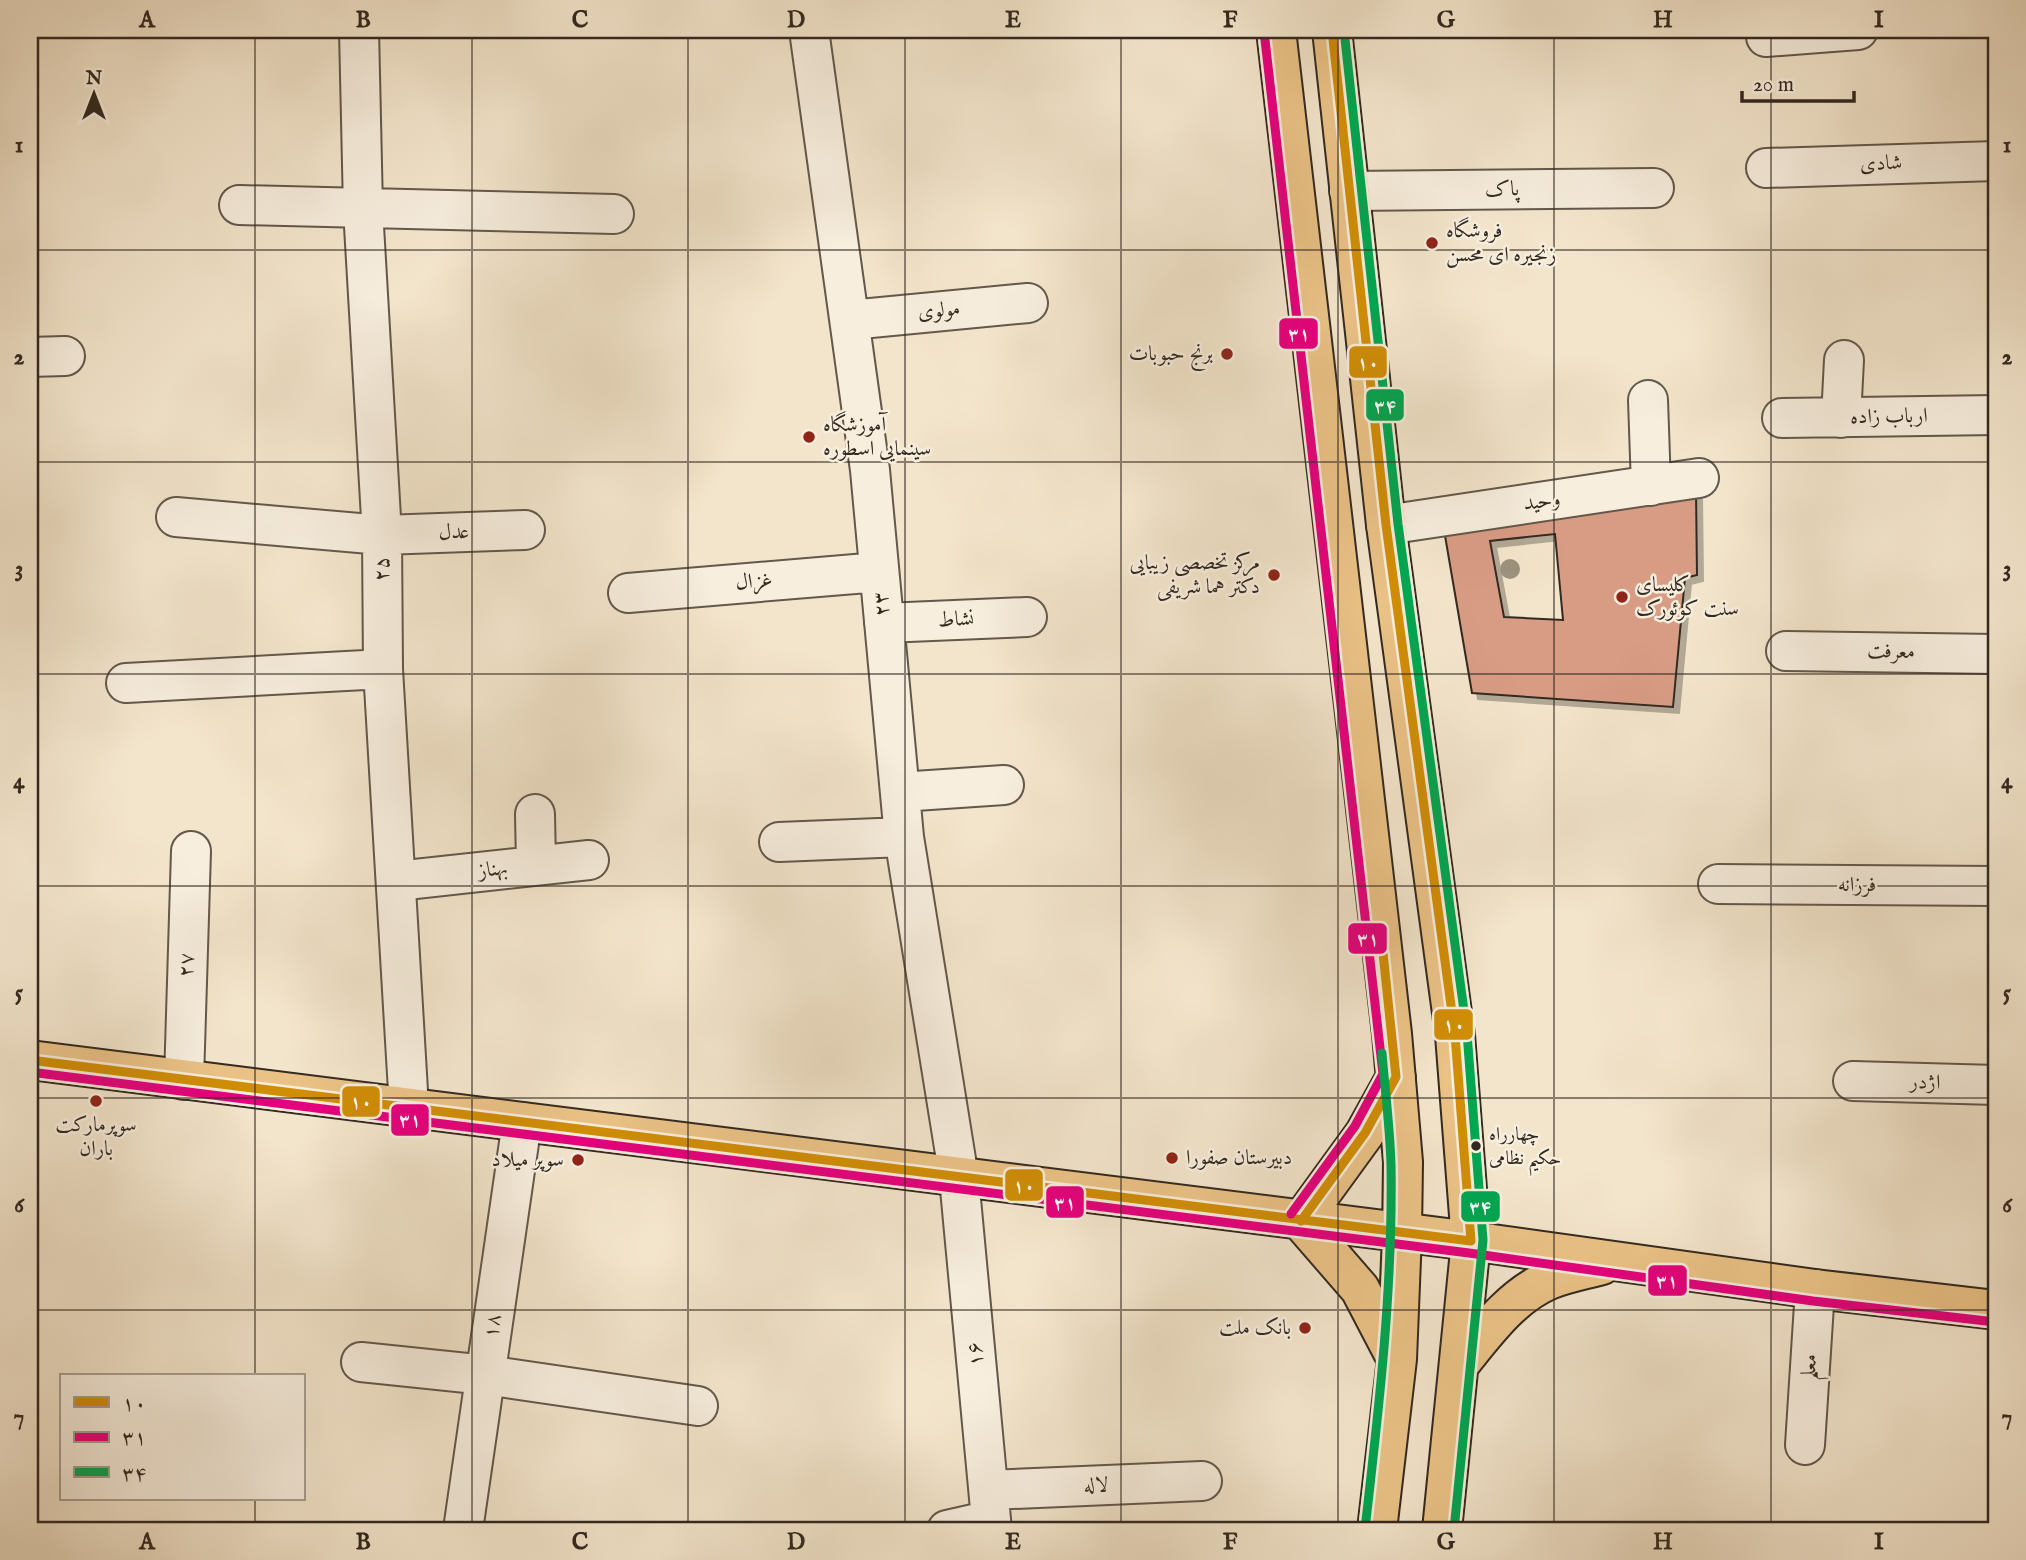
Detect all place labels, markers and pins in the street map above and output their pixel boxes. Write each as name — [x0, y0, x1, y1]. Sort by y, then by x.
place label: فروشگاه زنجیره ای محسن — [1446, 217, 1556, 269]
marker: فروشگاه زنجیره ای محسن — [1424, 235, 1440, 251]
place label: برنج حبوبات — [1129, 341, 1213, 371]
marker: برنج حبوبات — [1219, 346, 1235, 362]
place label: آموزشگاه سینمایی اسطوره — [823, 411, 931, 463]
marker: آموزشگاه سینمایی اسطوره — [801, 429, 817, 445]
place label: مرکز تخصصی زیبایی دکتر هما شریفی — [1129, 550, 1260, 601]
marker: مرکز تخصصی زیبایی دکتر هما شریفی — [1266, 567, 1282, 583]
place label: کلیسای سنت کوئورک — [1636, 572, 1739, 623]
marker: کلیسای سنت کوئورک — [1614, 589, 1630, 605]
marker: سوپرمارکت باران — [88, 1093, 104, 1109]
place label: سوپرمارکت باران — [55, 1112, 137, 1163]
place label: چهارراه حکیم نظامی — [1489, 1123, 1561, 1177]
marker: چهارراه حکیم نظامی — [1469, 1139, 1483, 1153]
place label: دبیرستان صفورا — [1186, 1145, 1292, 1172]
place label: سوپر میلاد — [491, 1147, 564, 1174]
marker: دبیرستان صفورا — [1164, 1150, 1180, 1166]
marker: سوپر میلاد — [570, 1152, 586, 1168]
place label: بانک ملت — [1219, 1315, 1291, 1342]
marker: بانک ملت — [1297, 1320, 1313, 1336]

